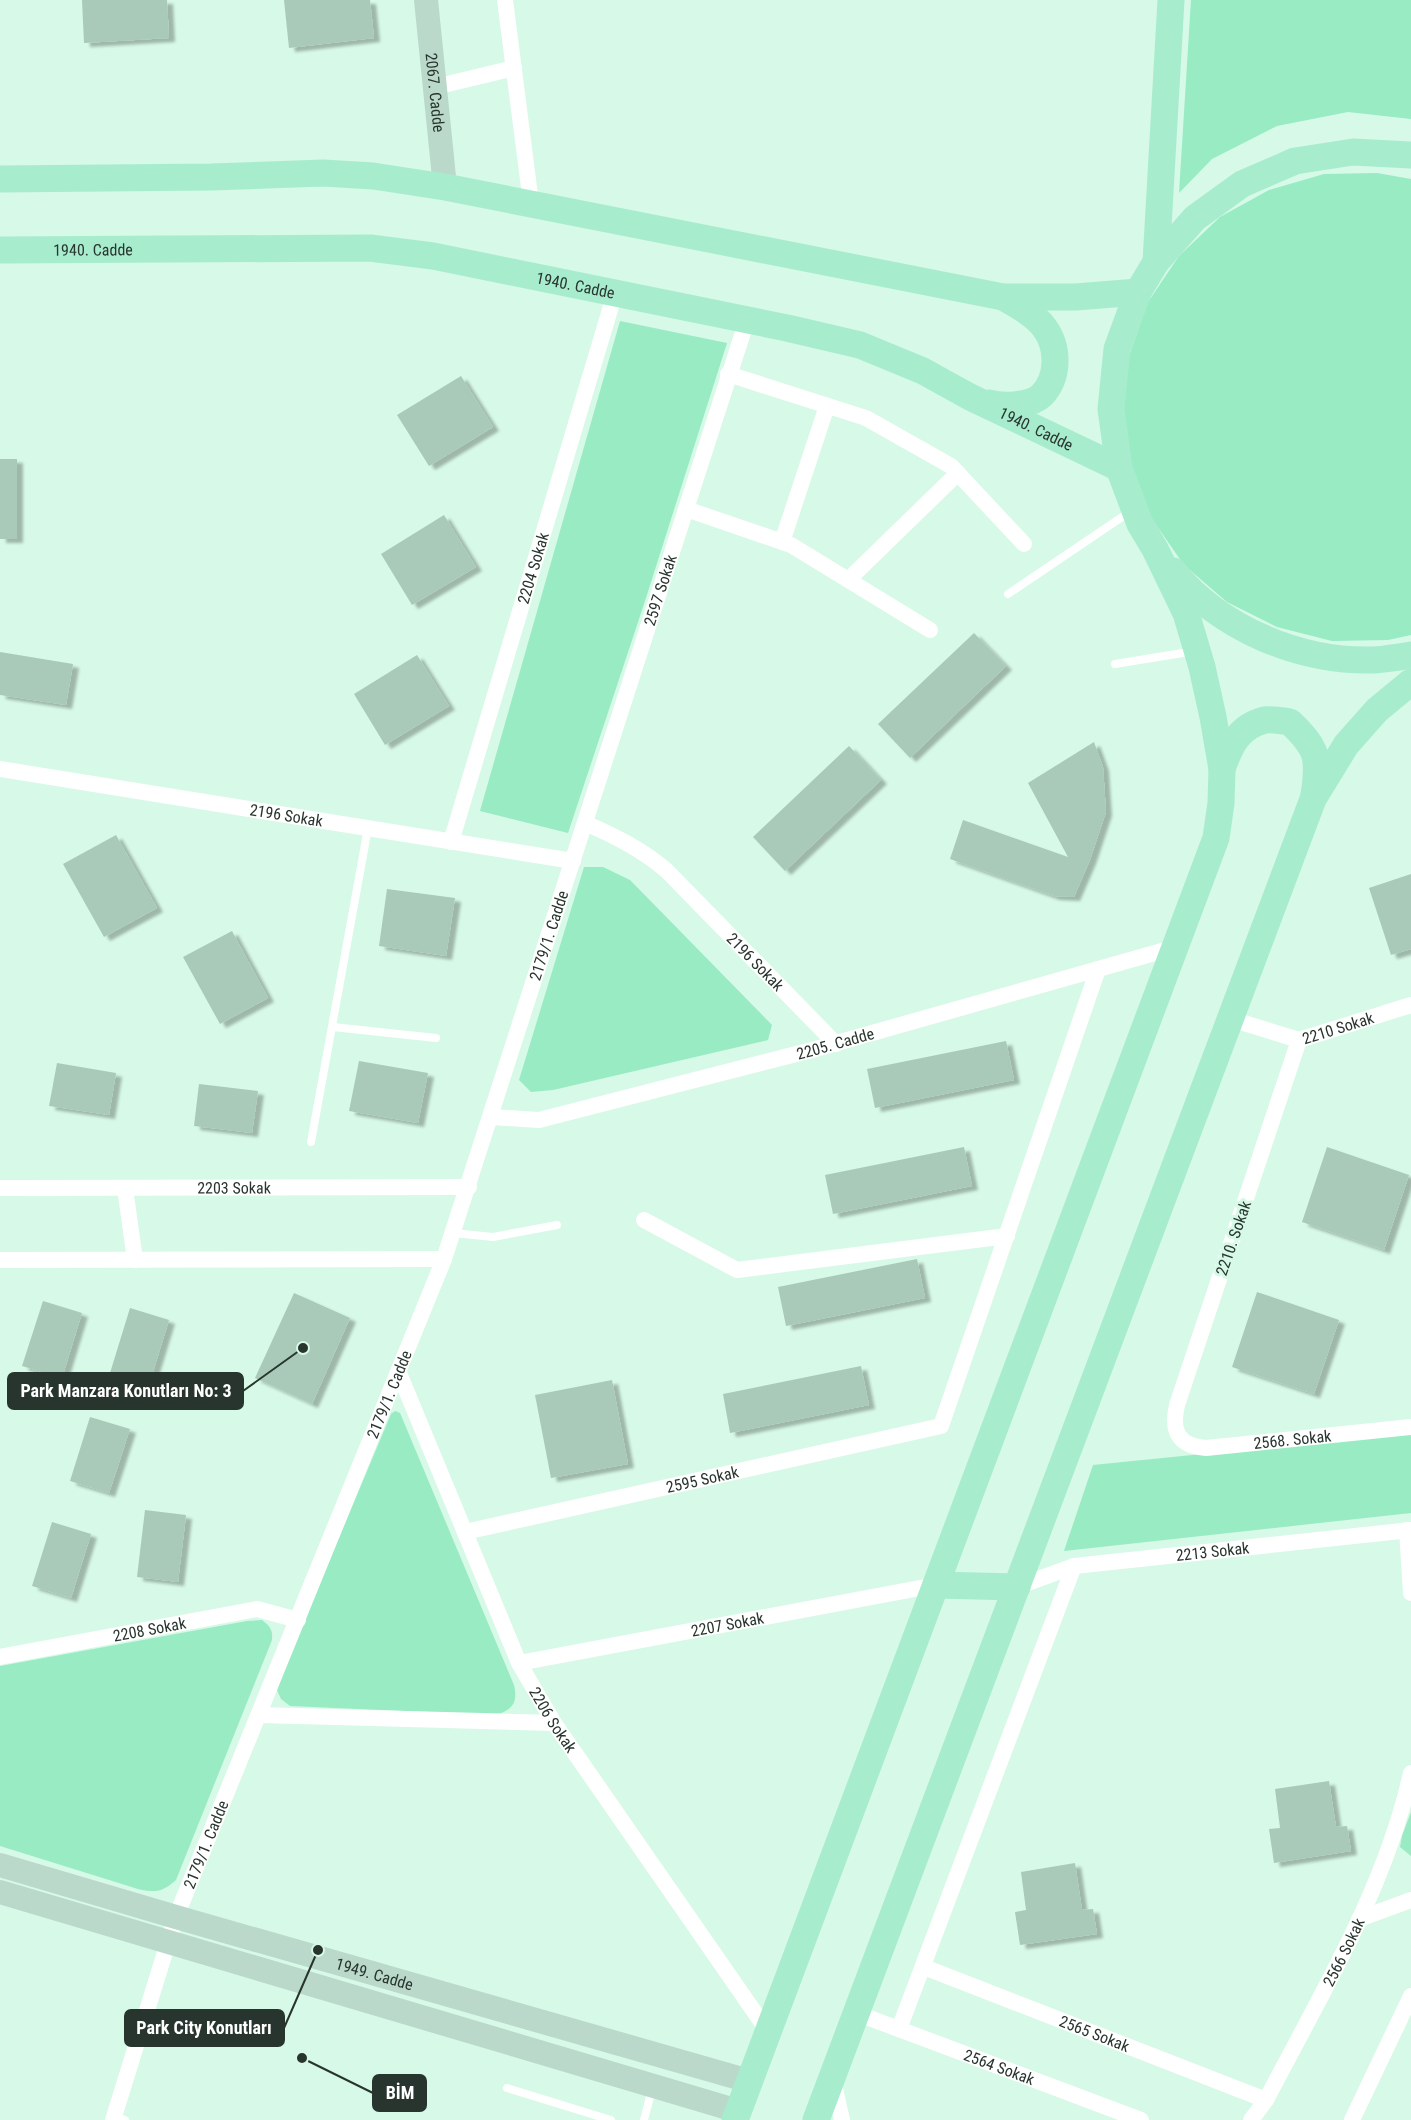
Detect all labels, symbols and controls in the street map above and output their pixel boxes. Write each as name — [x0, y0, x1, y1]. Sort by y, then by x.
street label: 2067. Cadde — [421, 52, 448, 133]
street label: 1940. Cadde — [53, 240, 133, 260]
street label: 1940. Cadde — [535, 268, 616, 303]
street label: 1940. Cadde — [996, 403, 1076, 455]
street label: 2204 Sokak — [514, 529, 553, 606]
street label: 2597 Sokak — [640, 551, 681, 628]
street label: 2196 Sokak — [248, 800, 325, 831]
street label: 2179/1. Cadde — [525, 888, 572, 983]
street label: 2196 Sokak — [723, 929, 788, 995]
street label: 2210 Sokak — [1300, 1008, 1377, 1048]
street label: 2205. Cadde — [795, 1024, 876, 1064]
street label: 2203 Sokak — [197, 1178, 272, 1198]
street label: 2210. Sokak — [1212, 1198, 1255, 1278]
street label: 2179/1. Cadde — [363, 1348, 416, 1441]
callout: Park Manzara Konutları No: 3 — [8, 1373, 243, 1409]
text: Park Manzara Konutları No: 3 — [20, 1380, 232, 1401]
street label: 2568. Sokak — [1253, 1426, 1333, 1453]
street label: 2595 Sokak — [664, 1462, 741, 1497]
street label: 2213 Sokak — [1175, 1538, 1251, 1565]
street label: 2207 Sokak — [689, 1608, 766, 1641]
street label: 2208 Sokak — [112, 1613, 188, 1646]
street label: 2206 Sokak — [525, 1684, 581, 1757]
street label: 2179/1. Cadde — [180, 1798, 232, 1891]
street label: 2566 Sokak — [1319, 1914, 1369, 1990]
street label: 1949. Cadde — [333, 1954, 415, 1994]
callout: Park City Konutları — [125, 2010, 284, 2046]
street label: 2565 Sokak — [1057, 2012, 1133, 2056]
text: Park City Konutları — [136, 2017, 272, 2038]
street label: 2564 Sokak — [961, 2045, 1038, 2089]
callout: BİM — [373, 2075, 426, 2111]
text: BİM — [386, 2082, 414, 2103]

